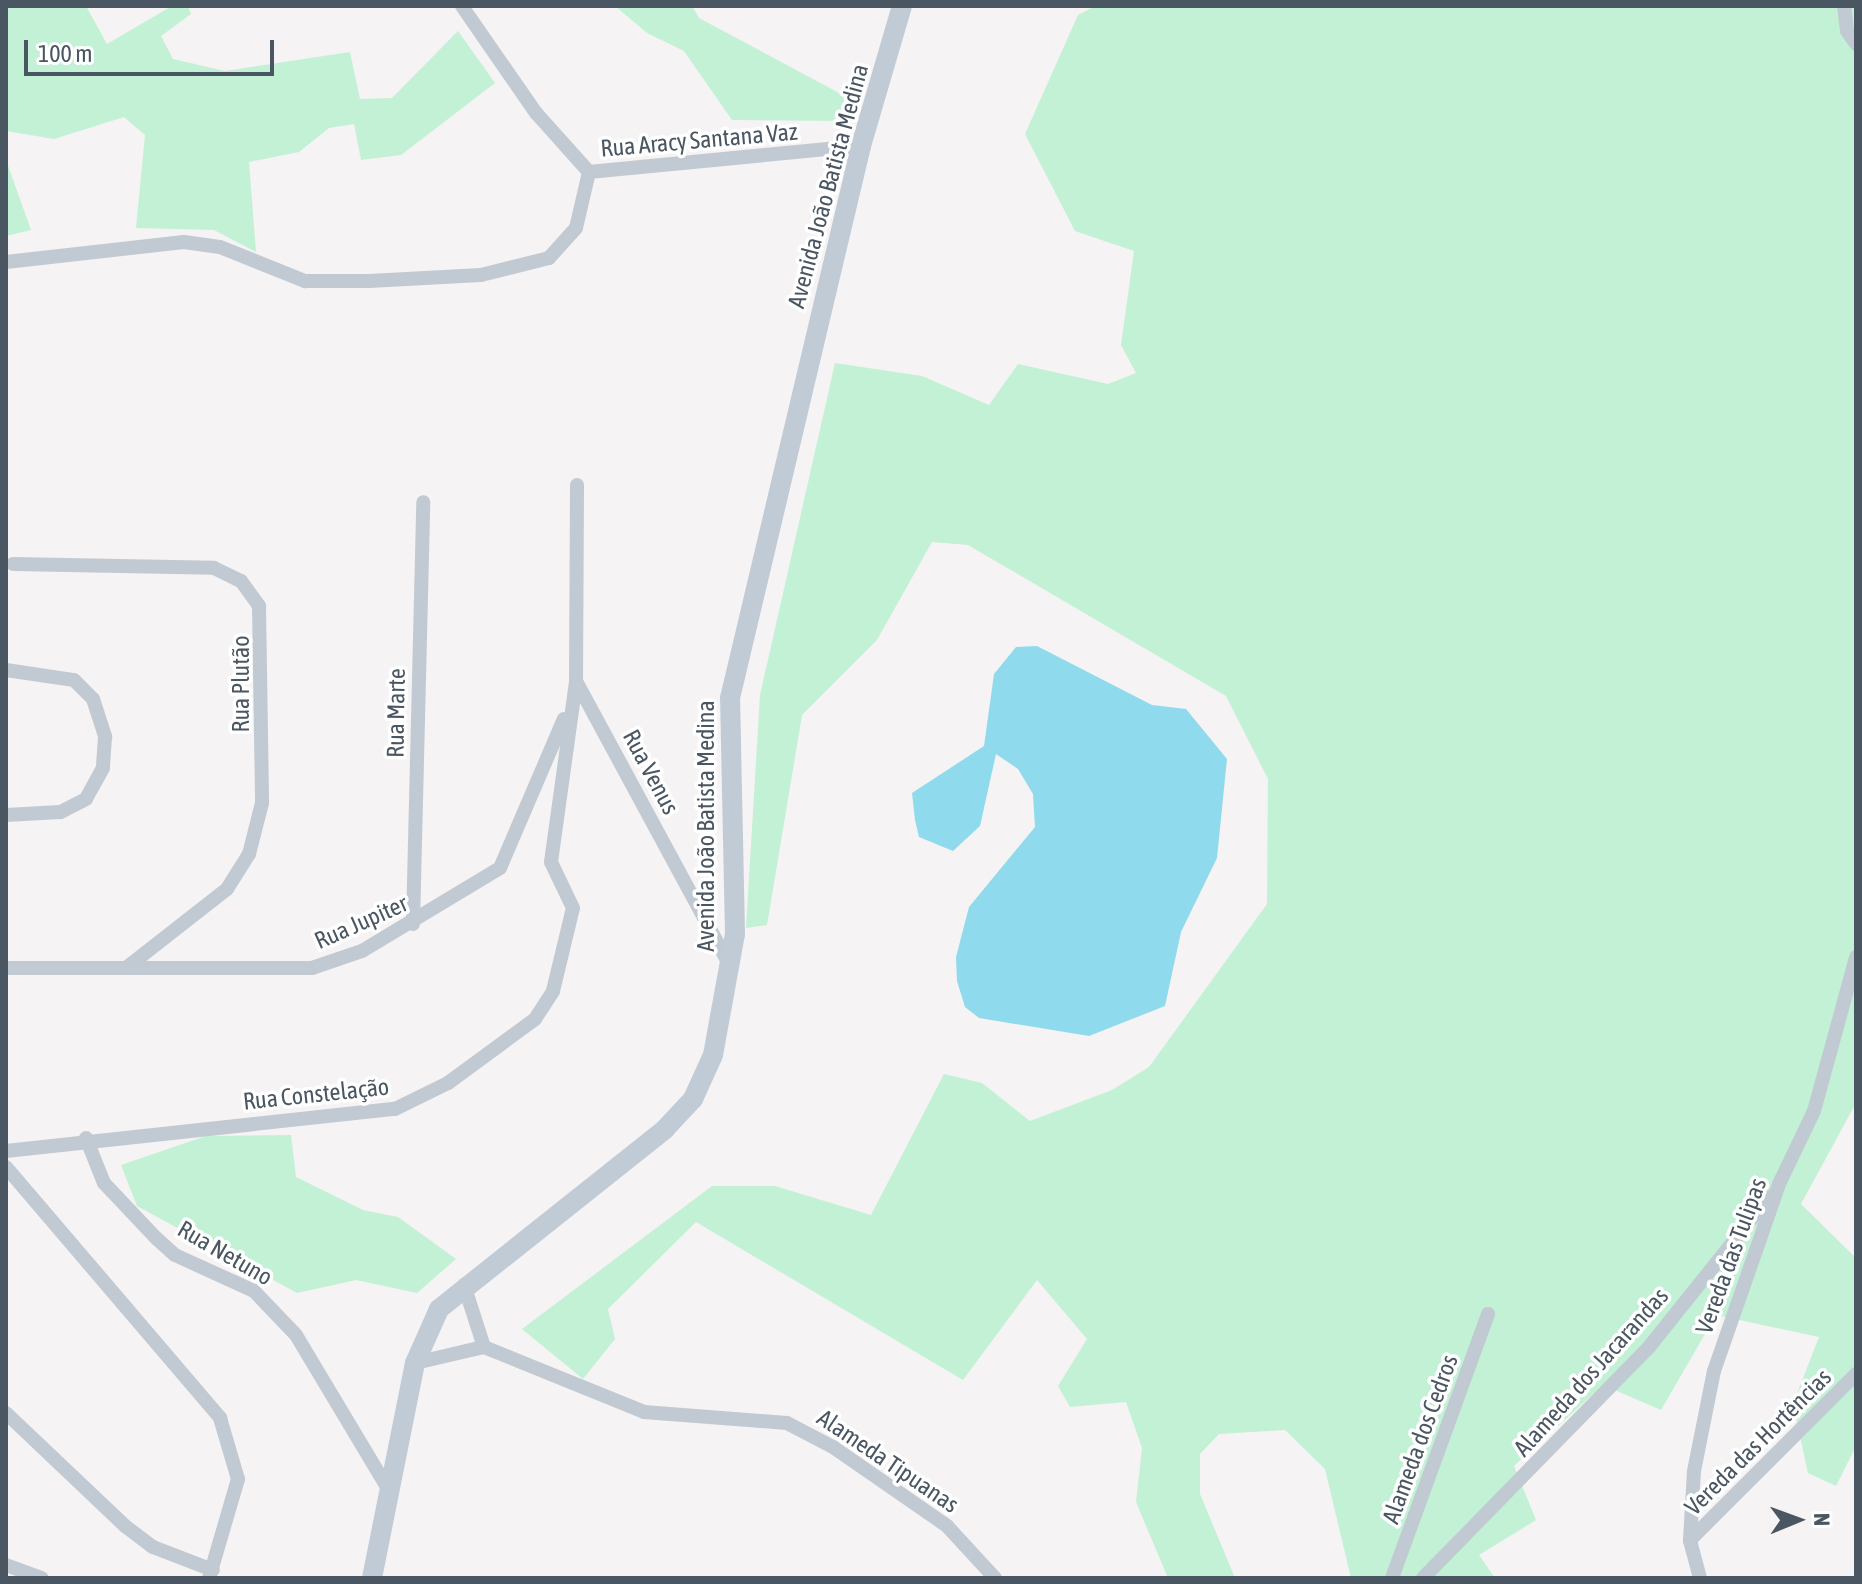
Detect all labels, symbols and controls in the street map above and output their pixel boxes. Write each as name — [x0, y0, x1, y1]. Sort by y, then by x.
scale bar — [28, 24, 278, 74]
text: 100 m — [38, 40, 92, 67]
street label: Avenida João Batista Medina — [782, 61, 874, 311]
street label: Rua Aracy Santana Vaz — [599, 117, 799, 163]
street label: Rua Plutão — [227, 635, 255, 733]
street label: Rua Marte — [381, 668, 411, 758]
street label: Avenida João Batista Medina — [692, 700, 720, 952]
street label: Rua Venus — [617, 725, 685, 819]
street label: Rua Jupiter — [310, 889, 412, 955]
street label: Rua Constelação — [242, 1072, 390, 1116]
street label: Vereda das Tulipas — [1689, 1174, 1773, 1338]
street label: Rua Netuno — [173, 1214, 277, 1292]
street label: Alameda dos Jacarandas — [1508, 1282, 1674, 1462]
street label: Alameda dos Cedros — [1376, 1351, 1464, 1527]
street label: Vereda das Hortências — [1679, 1363, 1837, 1521]
street label: Alameda Tipuanas — [812, 1403, 964, 1519]
north arrow — [1758, 1480, 1838, 1560]
text: N — [1809, 1513, 1835, 1526]

